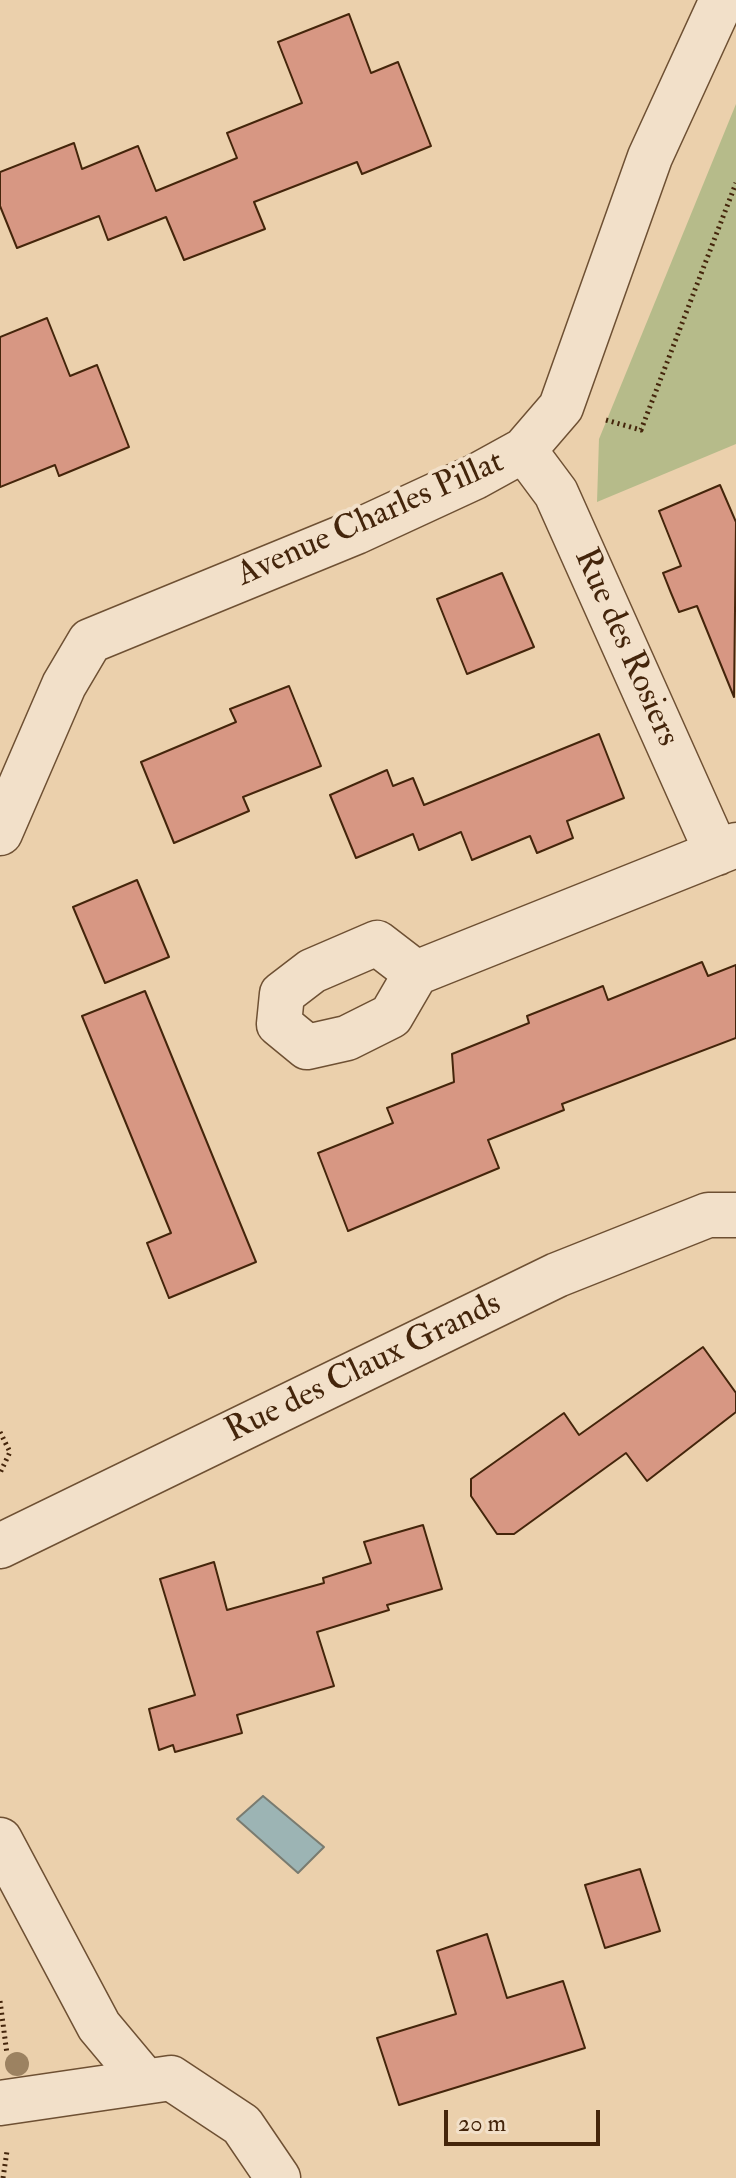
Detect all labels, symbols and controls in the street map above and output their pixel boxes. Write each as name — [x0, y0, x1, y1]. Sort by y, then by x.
street label: Avenue Charles Pillat — [231, 443, 511, 597]
street label: Rue des Rosiers — [563, 543, 687, 753]
street label: Rue des Claux Grands — [220, 1285, 508, 1453]
scale bar — [448, 2094, 604, 2144]
text: 20 m — [458, 2108, 506, 2139]

